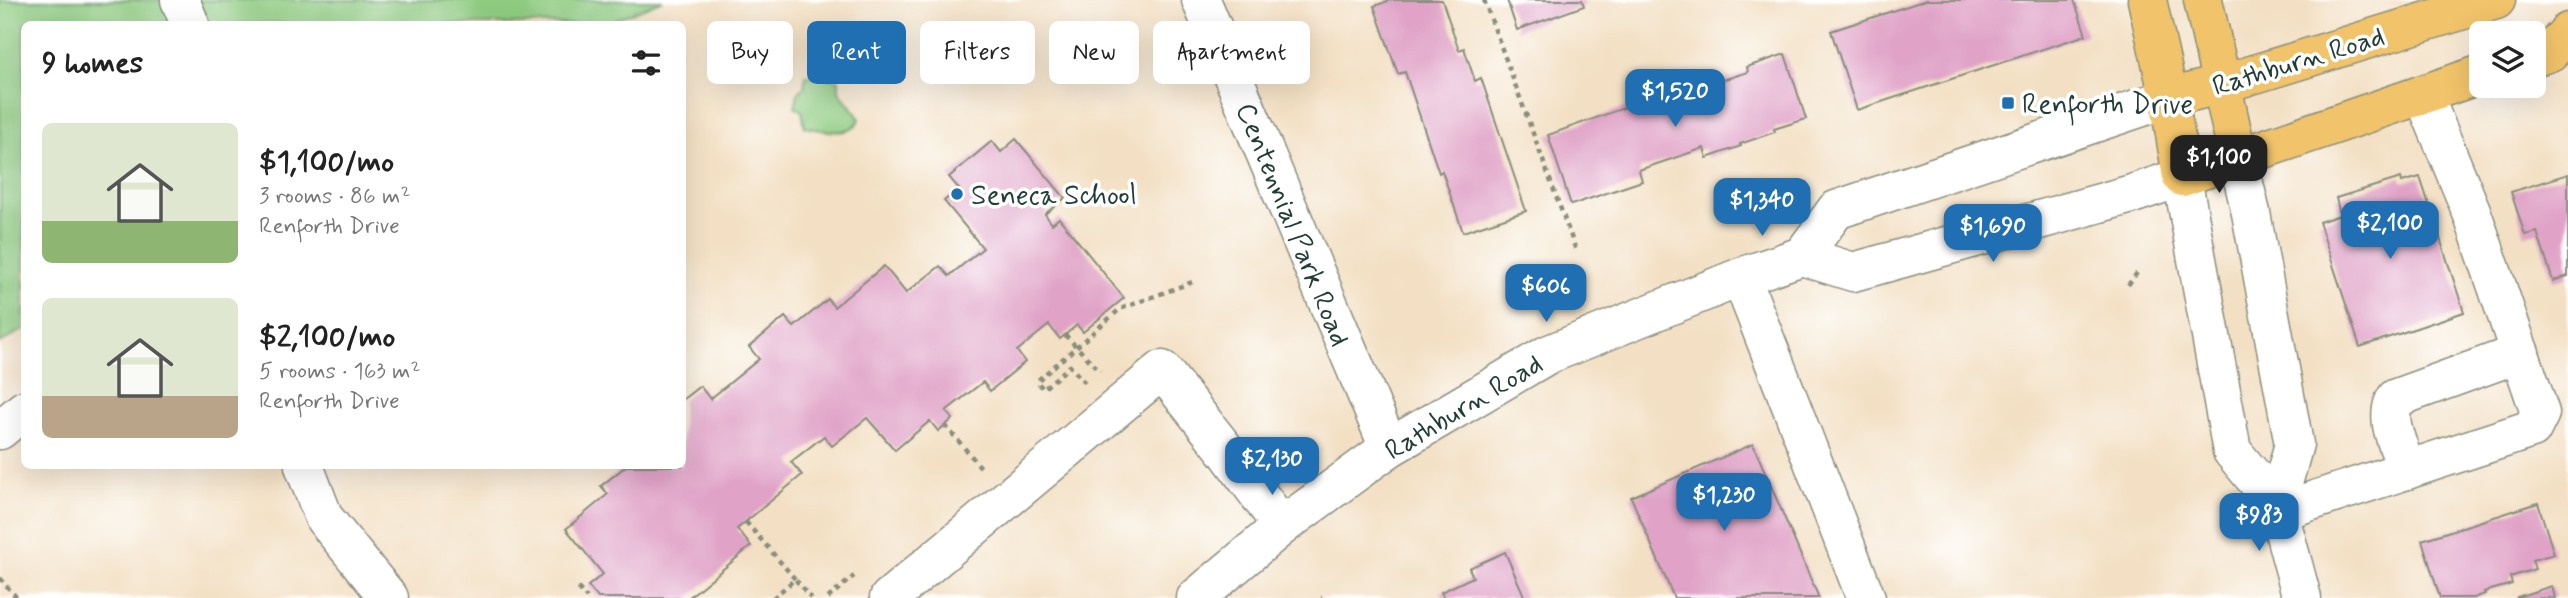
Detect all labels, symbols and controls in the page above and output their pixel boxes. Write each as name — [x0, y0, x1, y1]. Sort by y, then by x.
street label: Rathburn Road — [2208, 19, 2389, 106]
chip: Buy — [707, 21, 793, 84]
chip: Rent — [807, 21, 906, 84]
chip: Filters — [920, 21, 1035, 84]
chip: New — [1049, 21, 1139, 84]
chip: Apartment — [1153, 21, 1310, 84]
map controls — [2469, 21, 2546, 98]
button: layers — [2469, 21, 2546, 98]
text: 9 homes — [42, 44, 143, 83]
icon: filters — [627, 44, 665, 82]
pin: $1,520 — [1618, 69, 1732, 129]
text: $1,520 — [1641, 77, 1709, 107]
place label: Renforth Drive — [2022, 87, 2193, 126]
marker: Renforth Drive — [2000, 95, 2016, 111]
street label: Centennial Park Road — [1226, 98, 1357, 352]
pin: $1,100 — [2162, 136, 2276, 195]
text: $1,100/mo — [259, 143, 394, 182]
text: $1,100 — [2186, 143, 2252, 173]
icon: home — [98, 151, 182, 235]
place label: Seneca School — [971, 178, 1137, 215]
pin: $1,340 — [1705, 178, 1819, 238]
text: 3 rooms · 86 m² — [259, 182, 410, 212]
marker: Seneca School — [949, 186, 965, 202]
text: $1,340 — [1730, 186, 1794, 216]
pin: $2,100 — [2333, 202, 2447, 261]
pin: $1,690 — [1936, 204, 2050, 264]
text: $2,100 — [2357, 209, 2423, 239]
text: Renforth Drive — [259, 212, 400, 242]
text: $1,690 — [1960, 212, 2026, 242]
pin: $606 — [1505, 264, 1587, 324]
text: $606 — [1521, 272, 1571, 302]
text: $2,100/mo — [259, 318, 395, 357]
icon: home — [98, 326, 182, 410]
street label: Rathburn Road — [1378, 346, 1550, 470]
text: 5 rooms · 163 m² — [259, 357, 421, 387]
text: Renforth Drive — [259, 387, 400, 417]
pin: $2,130 — [1215, 438, 1329, 497]
text: $2,130 — [1241, 445, 1303, 475]
pin: $1,230 — [1667, 474, 1781, 533]
text: $1,230 — [1692, 481, 1756, 511]
pin: $983 — [2218, 494, 2300, 553]
text: $983 — [2236, 501, 2282, 531]

